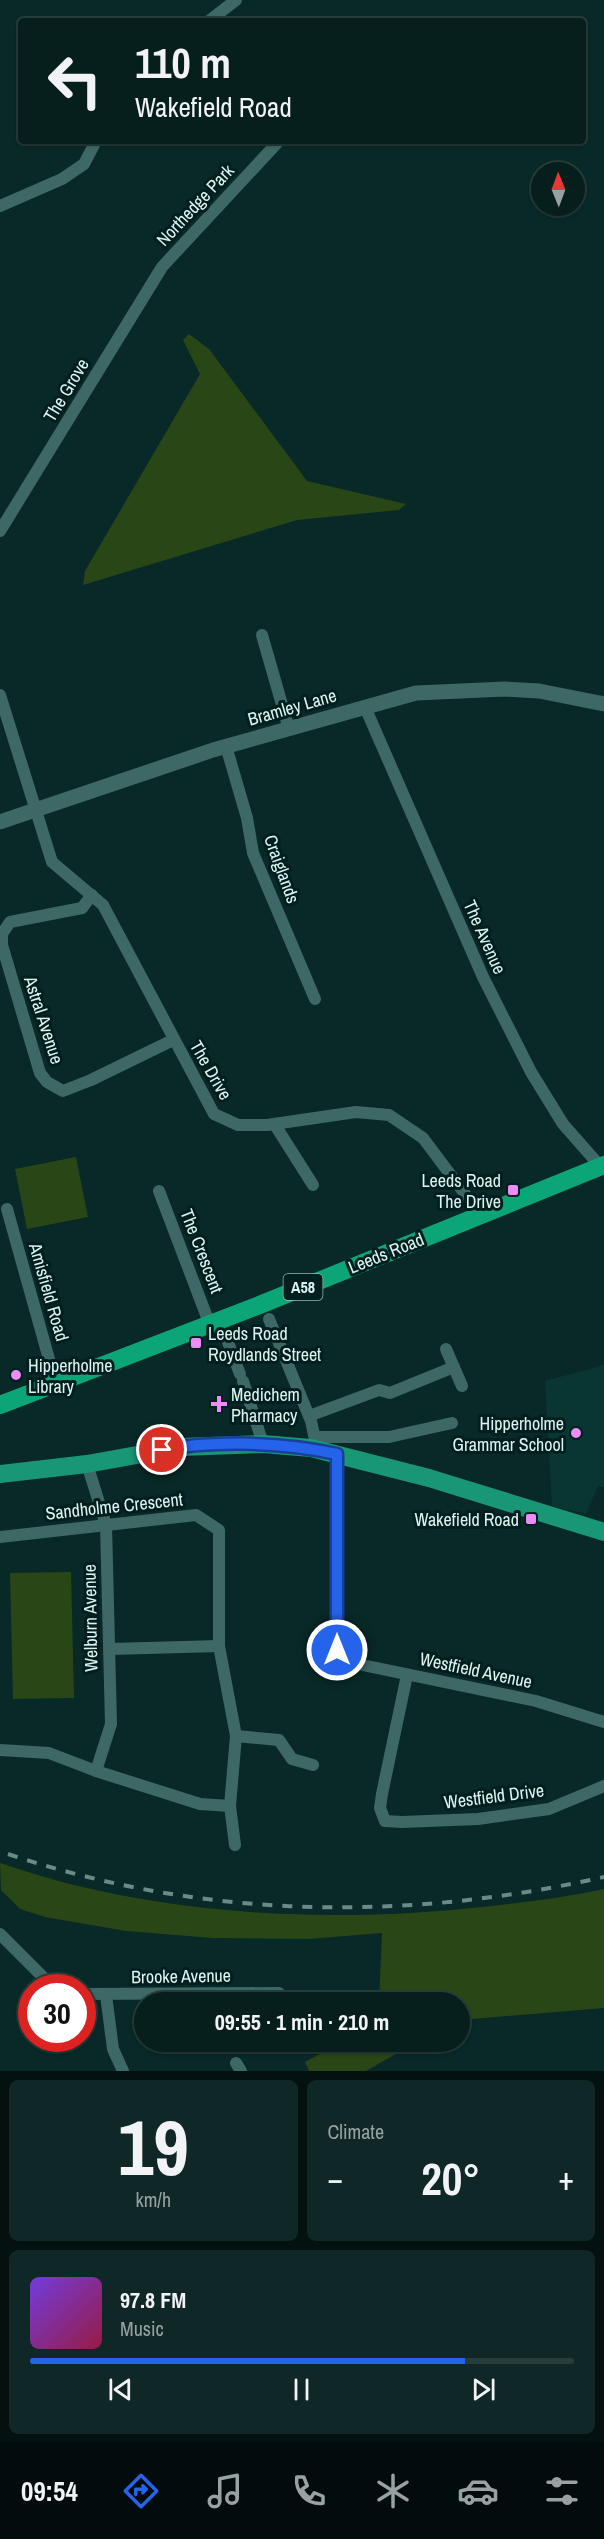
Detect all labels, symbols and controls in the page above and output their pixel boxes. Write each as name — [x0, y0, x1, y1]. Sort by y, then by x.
text: 110 m — [135, 35, 231, 91]
icon: left — [36, 42, 114, 120]
text: Wakefield Road — [135, 89, 292, 125]
street label: Northedge Park — [151, 158, 240, 251]
north arrow — [531, 162, 585, 216]
map controls — [531, 162, 585, 216]
street label: The Grove — [37, 354, 95, 426]
street label: Bramley Lane — [245, 682, 339, 732]
street label: Craiglands — [258, 831, 306, 907]
street label: The Avenue — [458, 896, 512, 978]
street label: Astral Avenue — [18, 972, 70, 1067]
street label: The Drive — [184, 1036, 238, 1104]
place label: Leeds Road The Drive — [421, 1168, 501, 1214]
marker: Leeds Road The Drive — [506, 1183, 520, 1197]
street label: The Crescent — [174, 1205, 230, 1297]
street label: Leeds Road — [344, 1226, 428, 1280]
street label: Amisfield Road — [23, 1239, 75, 1344]
road number: A58 — [284, 1274, 322, 1300]
place label: Leeds Road Roydlands Street — [208, 1321, 321, 1367]
marker: Leeds Road Roydlands Street — [189, 1336, 203, 1350]
place label: Hipperholme Library — [28, 1353, 113, 1399]
marker: Hipperholme Library — [9, 1368, 23, 1382]
place label: Medichem Pharmacy — [231, 1382, 300, 1428]
marker: Medichem Pharmacy — [212, 1397, 226, 1411]
place label: Hipperholme Grammar School — [452, 1411, 564, 1457]
pin — [136, 1424, 187, 1475]
marker: Hipperholme Grammar School — [569, 1426, 583, 1440]
icon: arrive — [145, 1433, 178, 1466]
street label: Sandholme Crescent — [44, 1486, 184, 1526]
place label: Wakefield Road — [415, 1507, 519, 1532]
marker: Wakefield Road — [524, 1512, 538, 1526]
street label: Welburn Avenue — [77, 1564, 103, 1672]
position arrow — [305, 1618, 369, 1682]
street label: Westfield Avenue — [417, 1646, 535, 1694]
street label: Westfield Drive — [443, 1777, 545, 1815]
street label: Brooke Avenue — [131, 1963, 231, 1989]
speed limit sign: 30 — [18, 1974, 96, 2052]
text: 09:55 · 1 min · 210 m — [215, 2007, 389, 2037]
text: 19 — [118, 2094, 189, 2199]
text: Climate — [328, 2118, 384, 2145]
text: 20° — [421, 2148, 480, 2209]
text: − — [328, 2156, 343, 2200]
text: + — [558, 2156, 574, 2200]
text: km/h — [135, 2186, 171, 2213]
text: 97.8 FM — [120, 2285, 186, 2315]
text: Music — [120, 2315, 164, 2342]
icon: previous — [104, 2373, 137, 2406]
icon: pause — [285, 2373, 318, 2406]
icon: next — [467, 2373, 500, 2406]
icon: directions — [120, 2470, 162, 2512]
icon: music — [204, 2470, 246, 2512]
icon: phone — [288, 2470, 330, 2512]
icon: climate — [372, 2470, 414, 2512]
icon: car — [457, 2470, 499, 2512]
icon: filters — [541, 2470, 583, 2512]
text: 09:54 — [21, 2473, 78, 2509]

